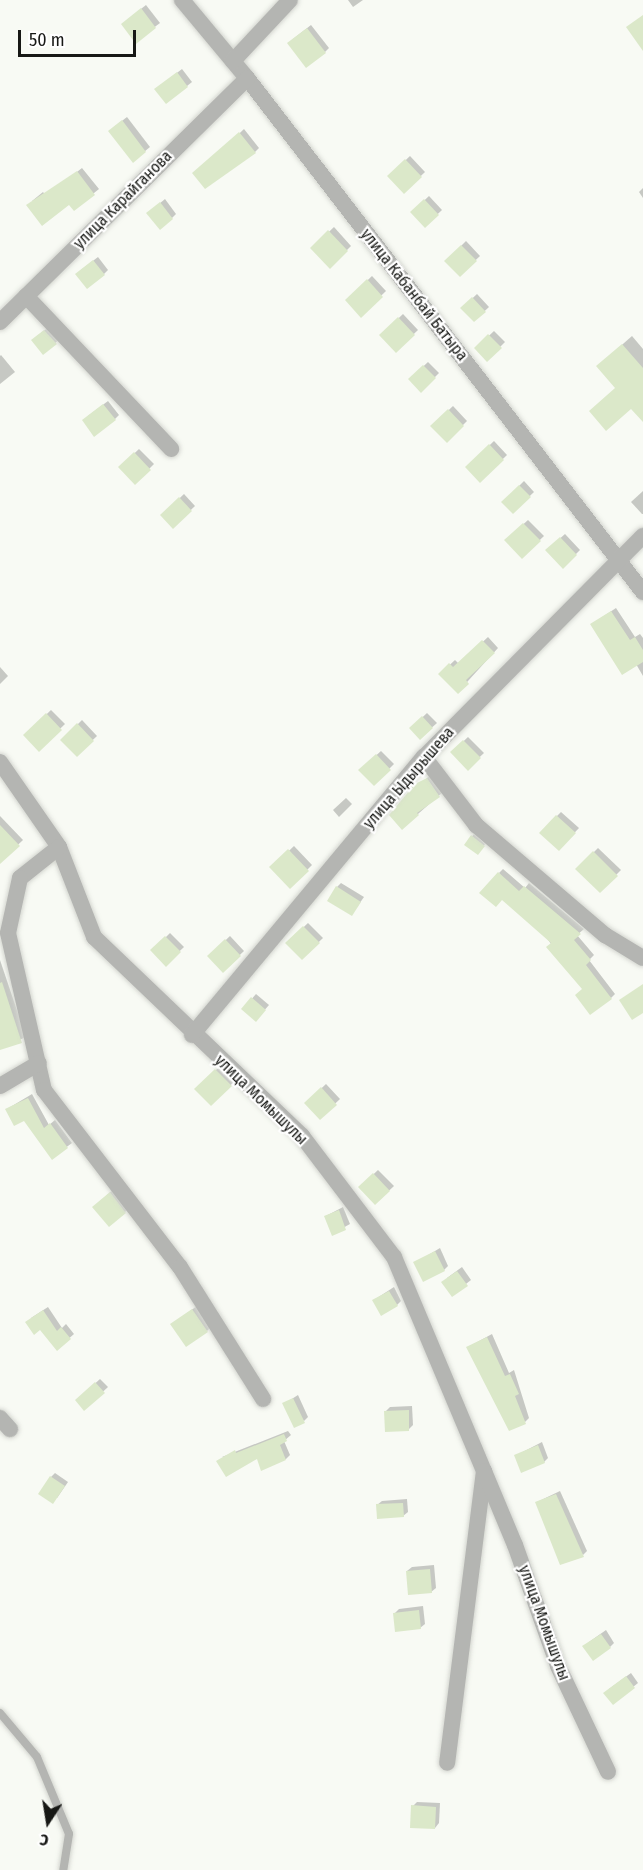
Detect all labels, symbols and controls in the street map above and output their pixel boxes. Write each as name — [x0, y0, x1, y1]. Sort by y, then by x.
scale bar — [21, 18, 140, 56]
text: 50 m — [29, 29, 65, 51]
street label: улица Карайганова — [70, 147, 176, 253]
street label: улица Кабанбай Батыра — [356, 225, 472, 365]
street label: улица Ыдырышева — [360, 723, 458, 833]
street label: улица Момышулы — [211, 1051, 311, 1149]
street label: улица Момышулы — [514, 1563, 574, 1683]
north arrow — [18, 1792, 78, 1852]
text: С — [38, 1830, 50, 1850]

